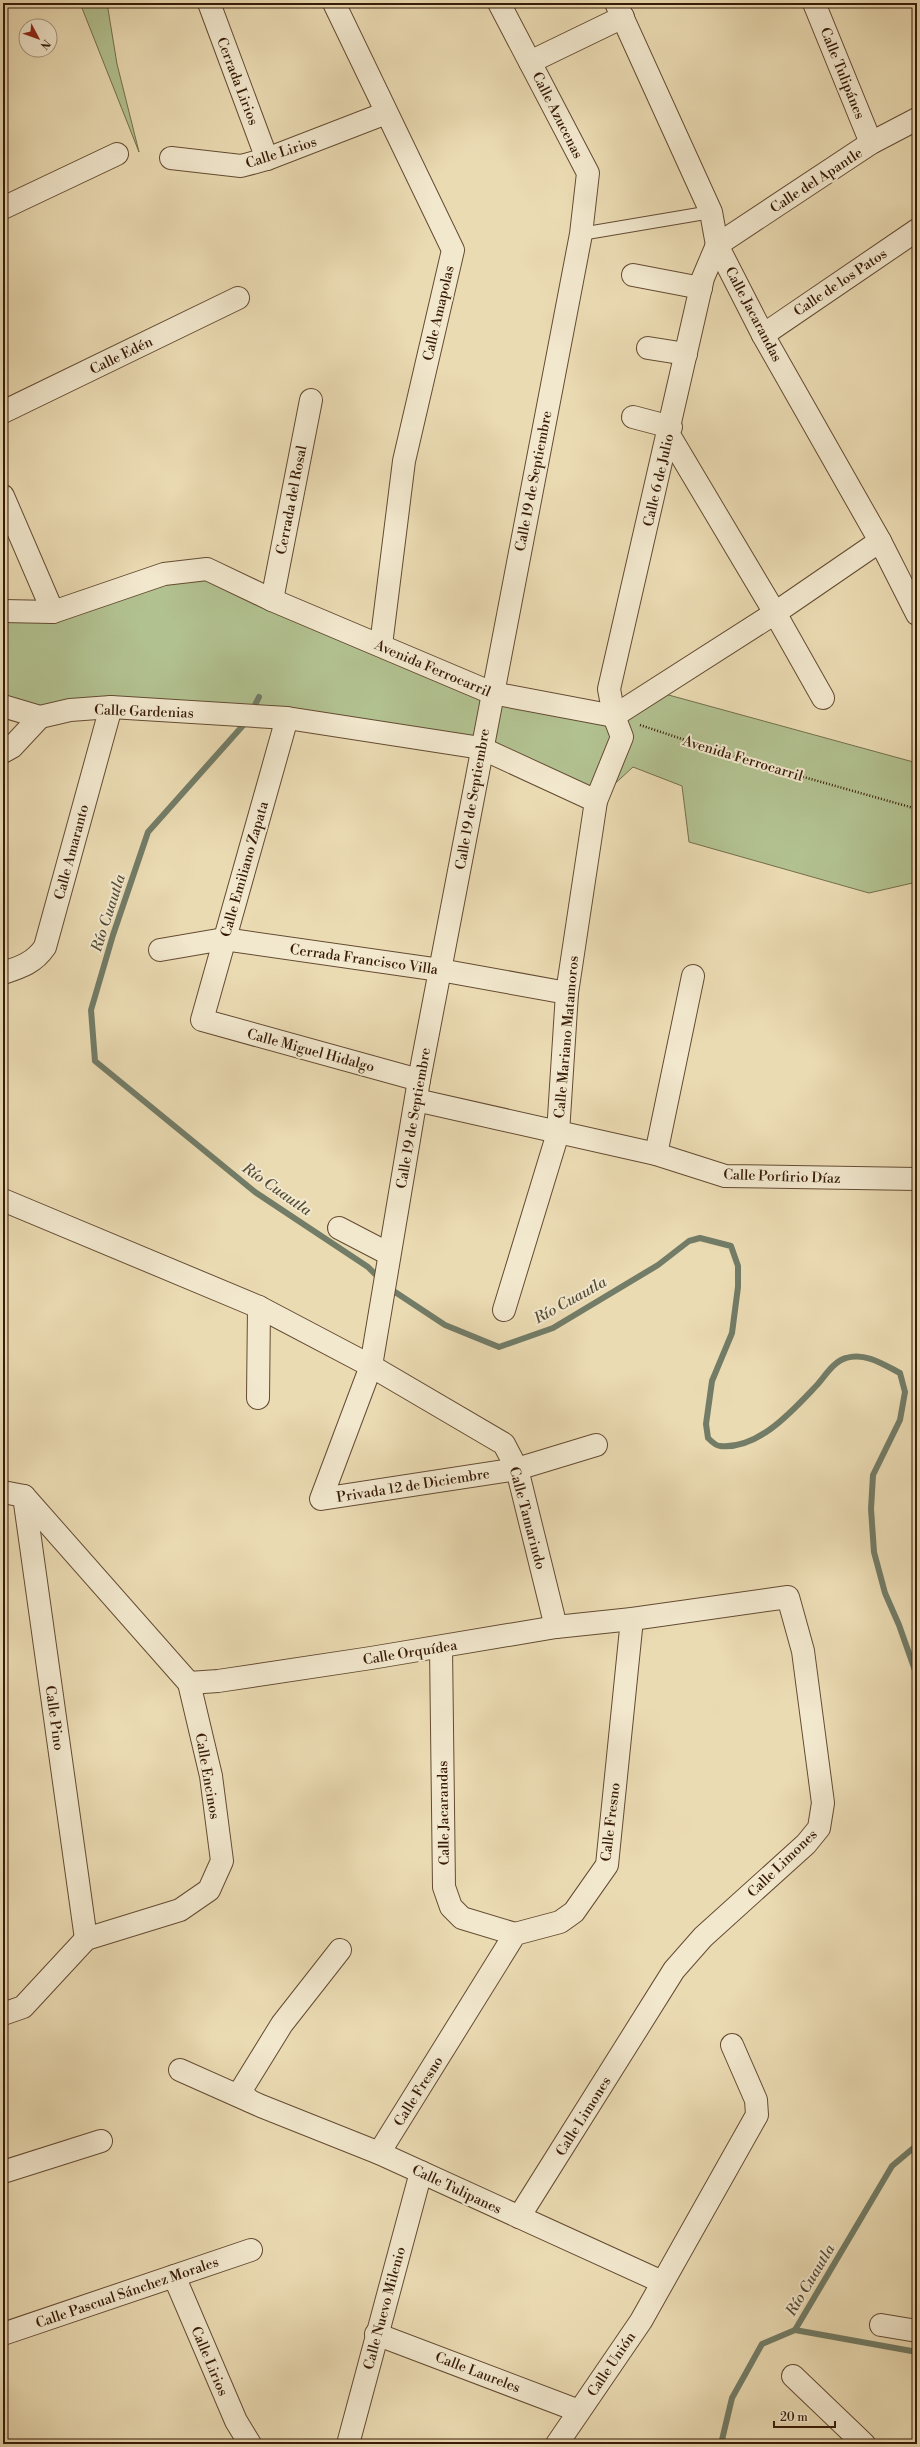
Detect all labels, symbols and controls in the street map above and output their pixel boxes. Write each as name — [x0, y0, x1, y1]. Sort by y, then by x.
north arrow — [18, 18, 58, 58]
street label: Calle Tulipánes — [816, 25, 869, 122]
street label: Cerrada Lirios — [212, 35, 262, 128]
text: N — [36, 36, 53, 52]
street label: Calle Azucenas — [528, 69, 587, 162]
street label: Calle Lirios — [243, 133, 319, 173]
street label: Calle del Apantle — [767, 144, 866, 217]
street label: Calle de los Patos — [791, 245, 891, 321]
street label: Calle Amapolas — [419, 264, 459, 363]
street label: Calle Jacarandas — [721, 264, 786, 365]
street label: Calle Edén — [87, 333, 157, 379]
street label: Calle 19 de Septiembre — [512, 409, 556, 553]
street label: Calle 6 de Julio — [640, 432, 678, 528]
street label: Cerrada del Rosal — [273, 444, 311, 556]
street label: Avenida Ferrocarril — [371, 636, 493, 702]
street label: Calle Gardenias — [94, 701, 194, 723]
street label: Calle 19 de Septiembre — [452, 727, 494, 871]
street label: Avenida Ferrocarril — [680, 732, 805, 786]
street label: Calle Emiliano Zapata — [217, 799, 273, 939]
street label: Calle Amaranto — [51, 802, 93, 902]
water label: Río Cuautla — [87, 871, 130, 955]
street label: Cerrada Francisco Villa — [289, 941, 440, 979]
street label: Calle Mariano Matamoros — [551, 955, 583, 1119]
street label: Calle Miguel Hidalgo — [245, 1025, 377, 1077]
street label: Calle 19 de Septiembre — [393, 1046, 435, 1190]
water label: Río Cuautla — [238, 1158, 316, 1221]
street label: Calle Porfirio Díaz — [723, 1166, 841, 1188]
water label: Río Cuautla — [530, 1272, 610, 1329]
street label: Privada 12 de Diciembre — [335, 1465, 491, 1507]
street label: Calle Tamarindo — [505, 1465, 549, 1572]
street label: Calle Orquídea — [362, 1637, 459, 1669]
street label: Calle Pino — [41, 1685, 67, 1752]
street label: Calle Encinos — [191, 1732, 223, 1821]
street label: Calle Jacarandas — [434, 1760, 454, 1865]
street label: Calle Fresno — [597, 1782, 625, 1863]
street label: Calle Limones — [744, 1826, 822, 1902]
street label: Calle Fresno — [390, 2053, 448, 2130]
street label: Calle Limones — [552, 2073, 615, 2160]
street label: Calle Tulipanes — [409, 2161, 504, 2219]
water label: Río Cuautla — [781, 2240, 840, 2320]
street label: Calle Nuevo Milenio — [360, 2245, 410, 2372]
street label: Calle Pascual Sánchez Morales — [33, 2253, 221, 2333]
street label: Calle Lirios — [186, 2324, 232, 2399]
street label: Calle Unión — [584, 2328, 640, 2400]
street label: Calle Laureles — [433, 2348, 523, 2397]
scale bar — [774, 2403, 835, 2429]
text: 20 m — [780, 2410, 808, 2425]

